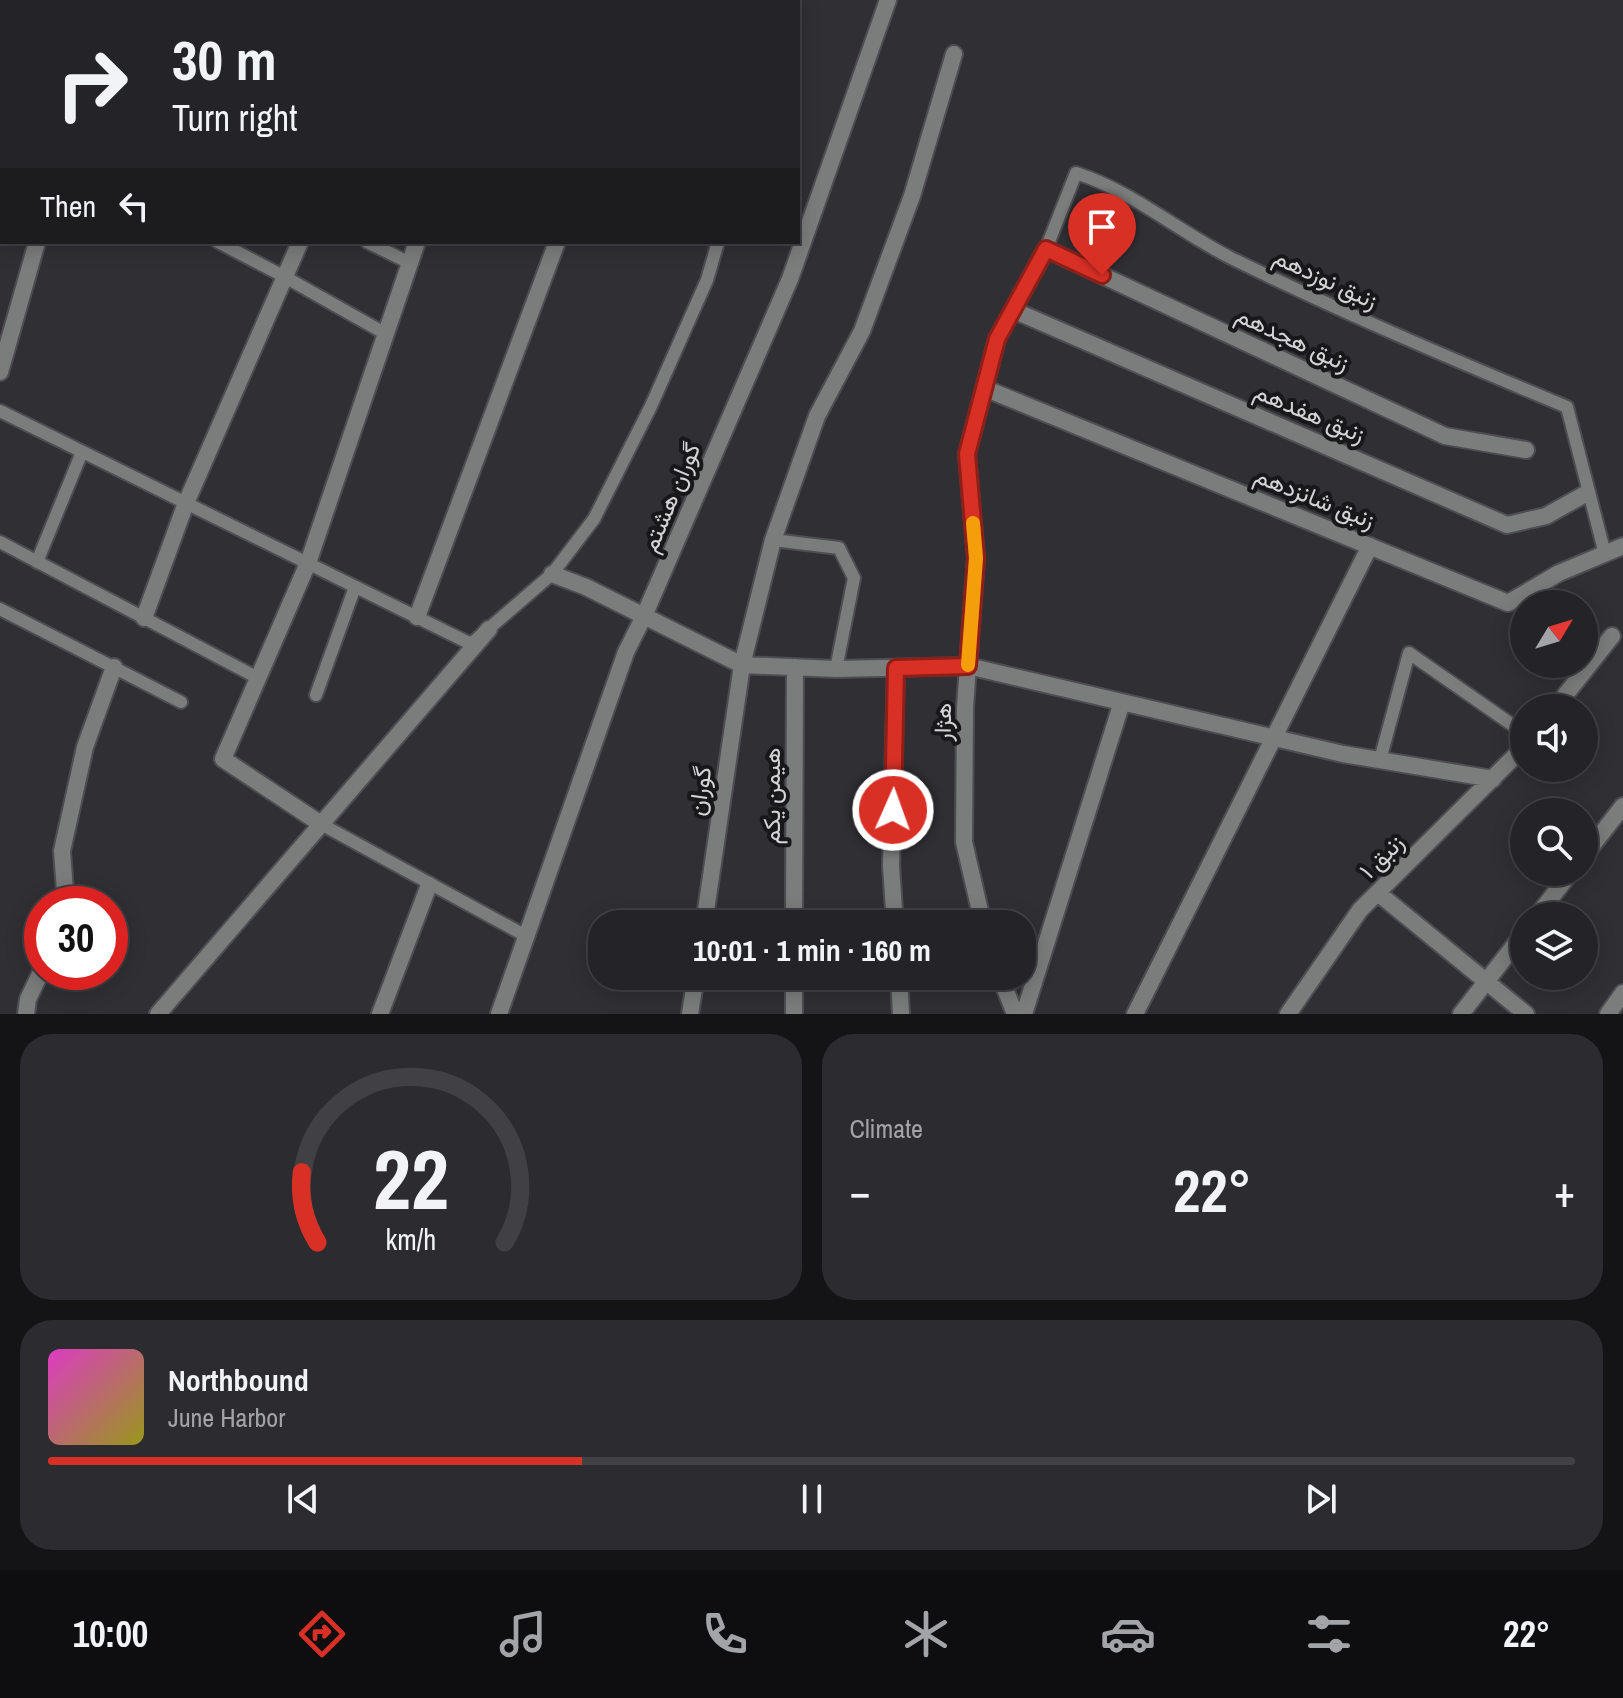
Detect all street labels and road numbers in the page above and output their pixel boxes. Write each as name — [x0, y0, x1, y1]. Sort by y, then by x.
street label: زنبق نوزدهم — [1268, 240, 1383, 317]
street label: زنبق هجدهم — [1231, 298, 1355, 379]
street label: زنبق هفدهم — [1249, 374, 1370, 451]
street label: گوران هشتم — [633, 437, 708, 557]
street label: زنبق شانزدهم — [1250, 458, 1380, 537]
street label: هژار — [926, 702, 958, 743]
street label: هیمن یکم — [755, 748, 788, 844]
street label: گوران — [680, 764, 718, 818]
street label: زنبق ۱ — [1352, 827, 1410, 885]

